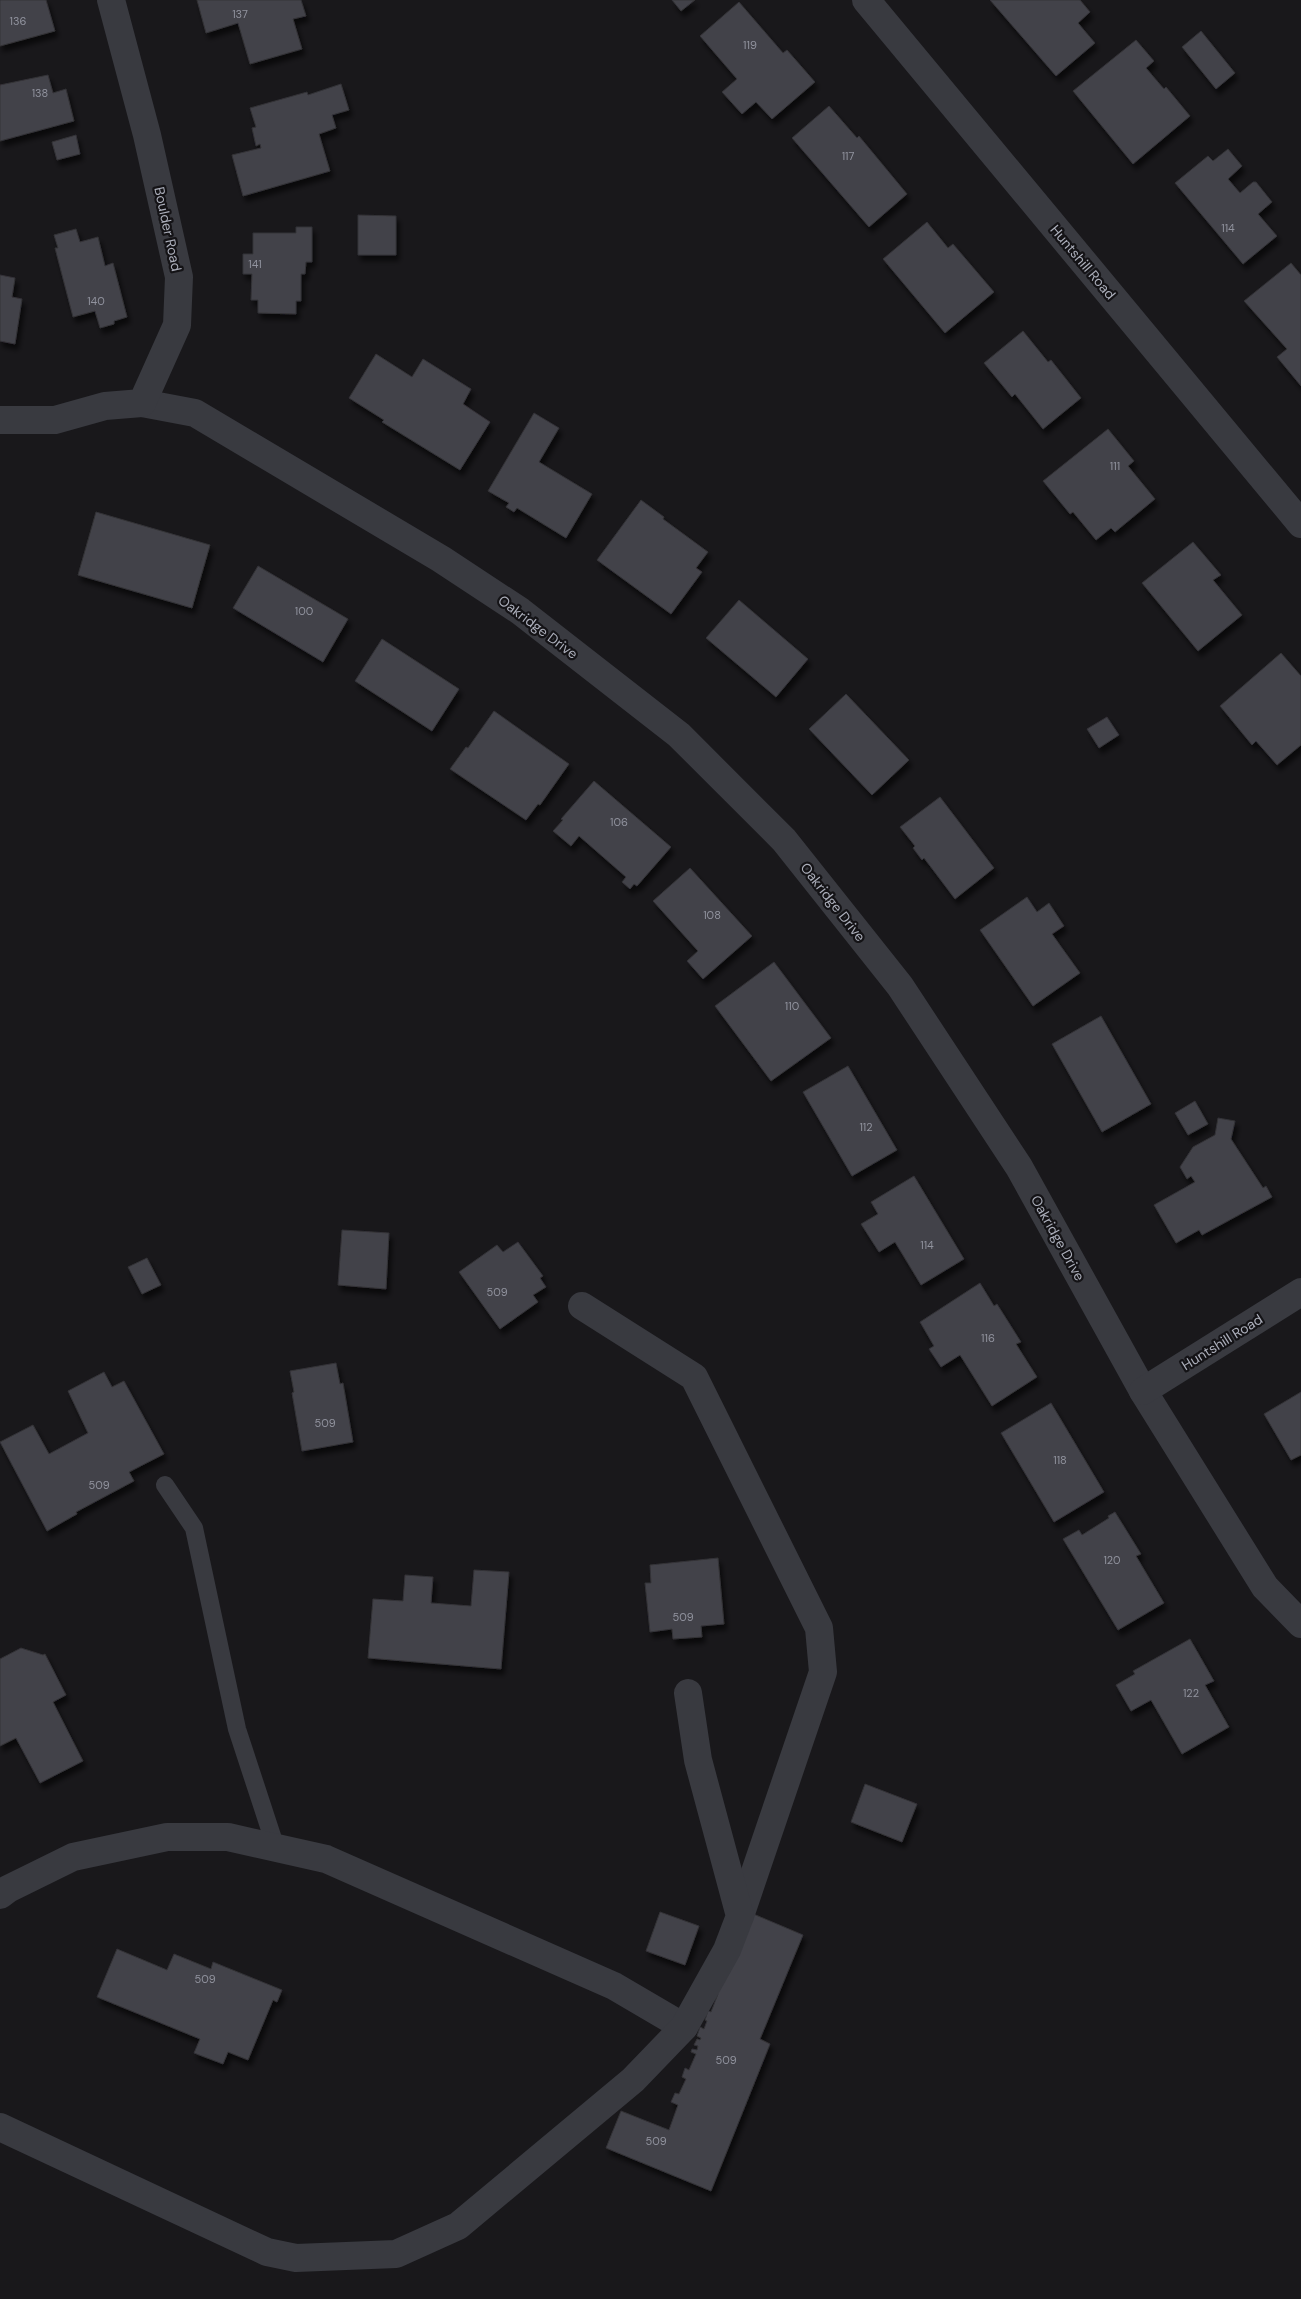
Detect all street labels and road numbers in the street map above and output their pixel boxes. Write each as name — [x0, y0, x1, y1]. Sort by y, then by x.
street label: Boulder Road — [150, 185, 186, 273]
street label: Huntshill Road — [1047, 221, 1119, 303]
street label: Oakridge Drive — [495, 591, 581, 663]
street label: Oakridge Drive — [797, 859, 869, 945]
street label: Oakridge Drive — [1027, 1192, 1089, 1284]
street label: Huntshill Road — [1178, 1310, 1266, 1374]

